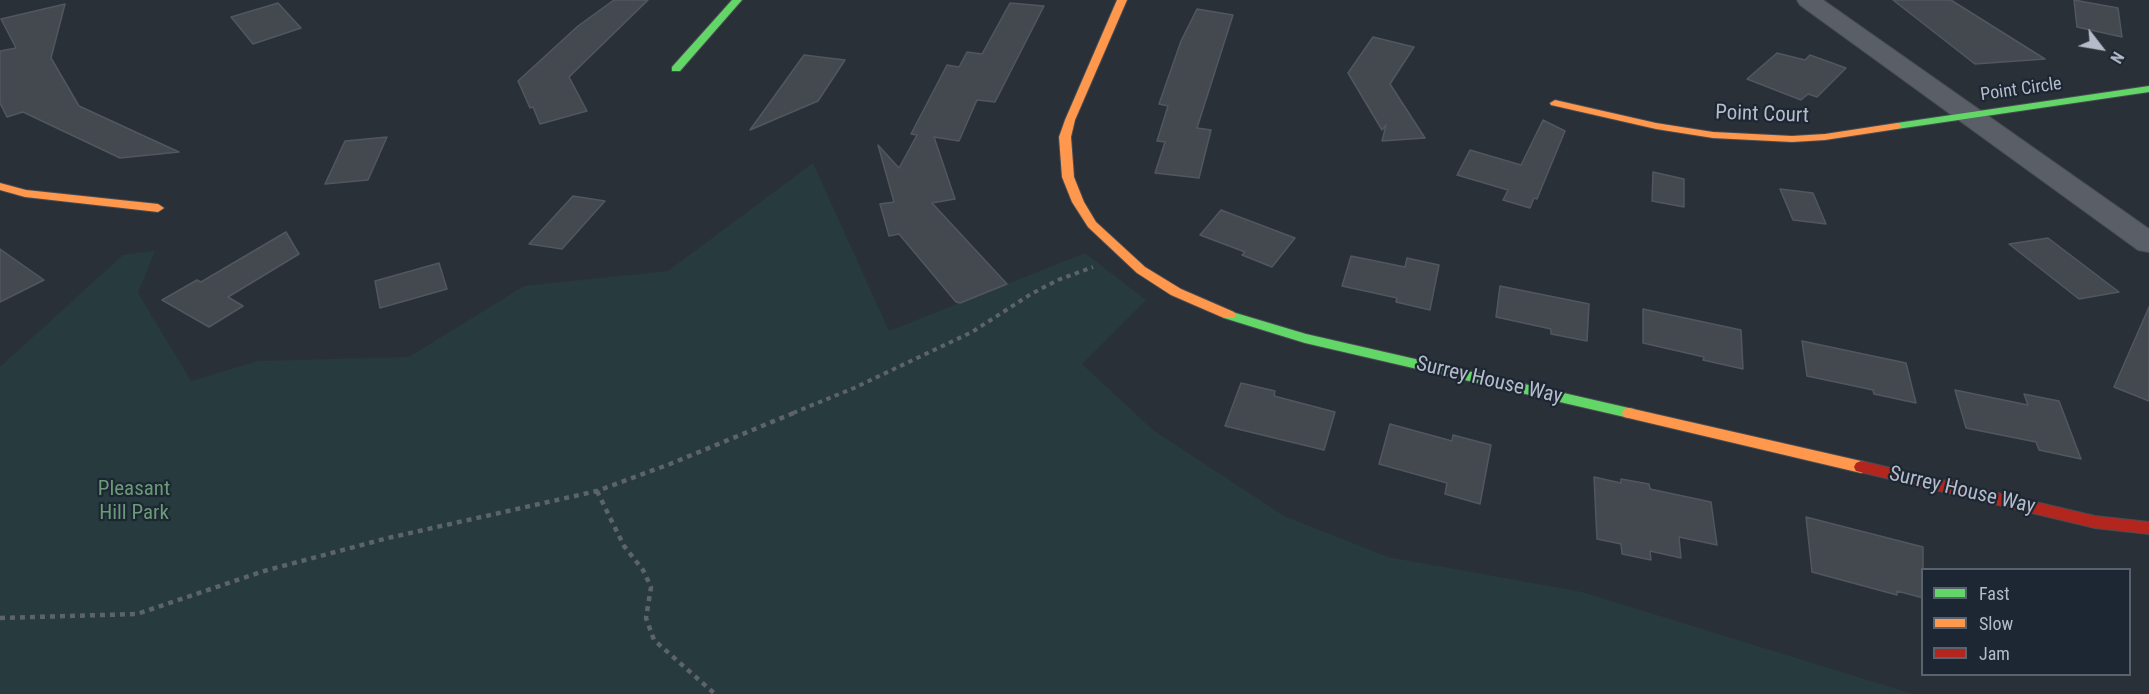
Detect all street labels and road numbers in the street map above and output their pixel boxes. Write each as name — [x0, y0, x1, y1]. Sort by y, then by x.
street label: Point Circle — [1979, 74, 2063, 106]
street label: Point Court — [1715, 101, 1809, 129]
street label: Surrey House Way — [1413, 352, 1565, 410]
street label: Surrey House Way — [1886, 462, 2038, 520]

